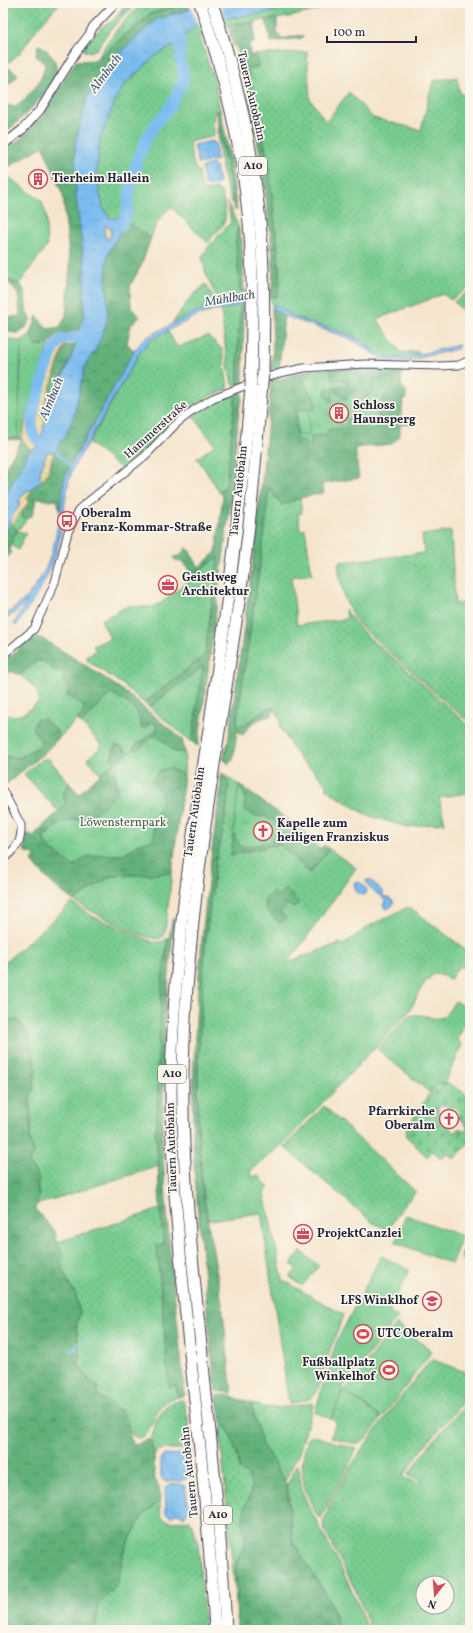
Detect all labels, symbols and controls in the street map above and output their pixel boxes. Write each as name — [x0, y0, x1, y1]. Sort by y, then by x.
scale bar — [327, 18, 416, 44]
text: 100 m — [333, 25, 366, 41]
water label: Almbach — [85, 50, 127, 98]
street label: Tauern Autobahn — [233, 50, 269, 142]
road number: A10 — [239, 157, 267, 175]
building icon: Tierheim Hallein — [27, 168, 49, 190]
place label: Tierheim Hallein — [52, 171, 150, 187]
water label: Mühlbach — [203, 286, 257, 312]
water label: Almbach — [35, 374, 69, 424]
street label: Hammerstraße — [121, 397, 191, 463]
place label: Schloss Haunsperg — [353, 398, 416, 428]
building icon: Schloss Haunsperg — [328, 402, 350, 424]
street label: Tauern Autobahn — [226, 445, 252, 537]
place label: Oberalm Franz-Kommar-Straße — [81, 506, 212, 536]
bus stop icon: Oberalm Franz-Kommar-Straße — [56, 510, 78, 532]
place label: Geistlweg Architektur — [182, 570, 249, 600]
office icon: Geistlweg Architektur — [157, 574, 179, 596]
street label: Tauern Autobahn — [181, 766, 209, 858]
park label: Löwensternpark — [80, 815, 167, 831]
place label: Kapelle zum heiligen Franziskus — [277, 816, 390, 846]
church icon: Kapelle zum heiligen Franziskus — [252, 820, 274, 842]
road number: A10 — [158, 1065, 186, 1083]
street label: Tauern Autobahn — [162, 1102, 182, 1194]
place label: Pfarrkirche Oberalm — [368, 1104, 435, 1134]
church icon: Pfarrkirche Oberalm — [438, 1108, 460, 1130]
office icon: ProjektCanzlei — [292, 1223, 314, 1245]
place label: ProjektCanzlei — [317, 1226, 402, 1242]
school or university icon: LFS Winklhof — [421, 1290, 443, 1312]
place label: LFS Winklhof — [341, 1293, 419, 1309]
sports icon: UTC Oberalm — [352, 1323, 374, 1345]
place label: UTC Oberalm — [377, 1326, 454, 1342]
place label: Fußballplatz Winkelhof — [302, 1355, 376, 1385]
sports icon: Fußballplatz Winkelhof — [378, 1359, 400, 1381]
street label: Tauern Autobahn — [177, 1426, 203, 1518]
road number: A10 — [204, 1506, 232, 1524]
north arrow — [415, 1575, 455, 1615]
text: N — [426, 1595, 439, 1611]

